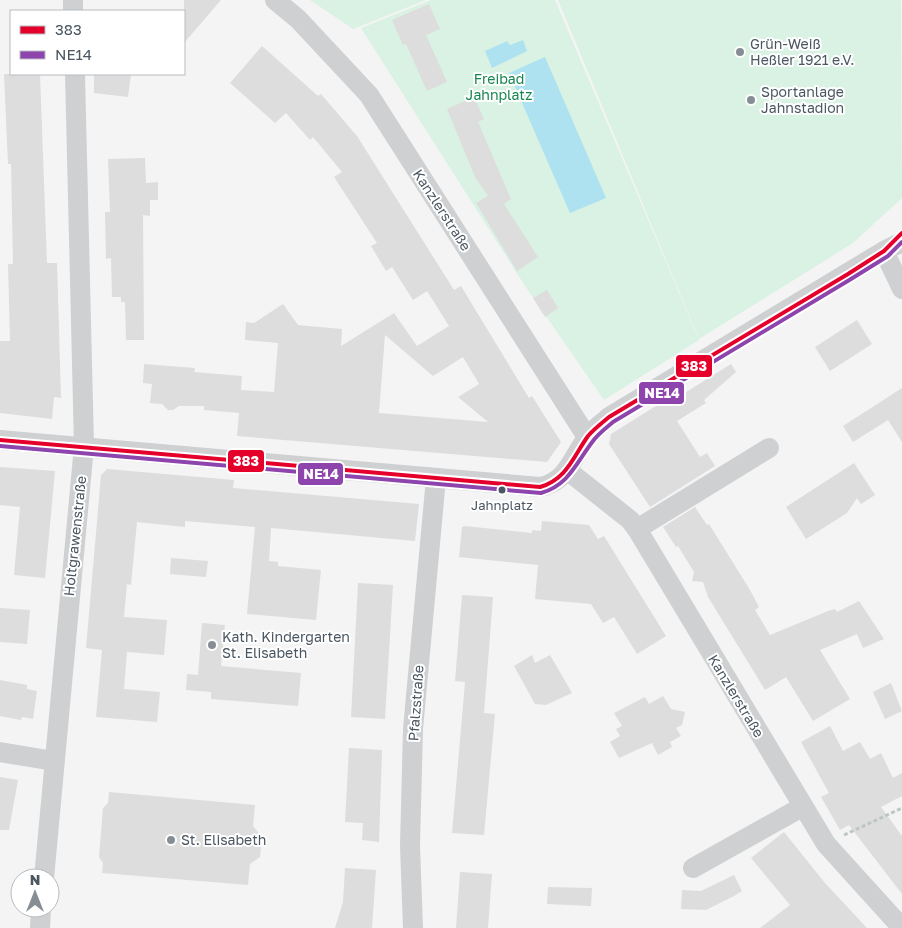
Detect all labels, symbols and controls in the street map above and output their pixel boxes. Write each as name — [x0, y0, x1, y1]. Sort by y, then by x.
legend — [10, 10, 185, 75]
text: 383 — [55, 20, 82, 38]
place label: Grün-Weiß Heßler 1921 e.V. — [750, 35, 854, 68]
text: NE14 — [55, 45, 92, 63]
marker: Grün-Weiß Heßler 1921 e.V. — [734, 46, 746, 58]
park label: Freibad Jahnplatz — [466, 70, 532, 103]
place label: Sportanlage Jahnstadion — [761, 83, 844, 116]
marker: Sportanlage Jahnstadion — [745, 94, 757, 106]
street label: Kanzlerstraße — [410, 166, 475, 254]
line badge: 383 — [675, 354, 713, 378]
text: 383 — [681, 357, 707, 374]
line badge: NE14 — [638, 381, 685, 405]
text: NE14 — [644, 384, 680, 401]
line badge: 383 — [227, 449, 265, 473]
text: 383 — [233, 452, 259, 469]
line badge: NE14 — [297, 462, 344, 486]
text: NE14 — [303, 465, 339, 482]
street label: Holtgrawenstraße — [60, 475, 89, 597]
marker: Jahnplatz — [497, 485, 507, 495]
place label: Jahnplatz — [471, 497, 533, 513]
place label: Kath. Kindergarten St. Elisabeth — [222, 628, 350, 661]
marker: Kath. Kindergarten St. Elisabeth — [206, 639, 218, 651]
street label: Kanzlerstraße — [705, 651, 768, 740]
street label: Pfalzstraße — [404, 664, 427, 742]
place label: St. Elisabeth — [181, 831, 266, 848]
marker: St. Elisabeth — [165, 834, 177, 846]
north arrow — [10, 868, 60, 918]
text: N — [30, 871, 40, 888]

